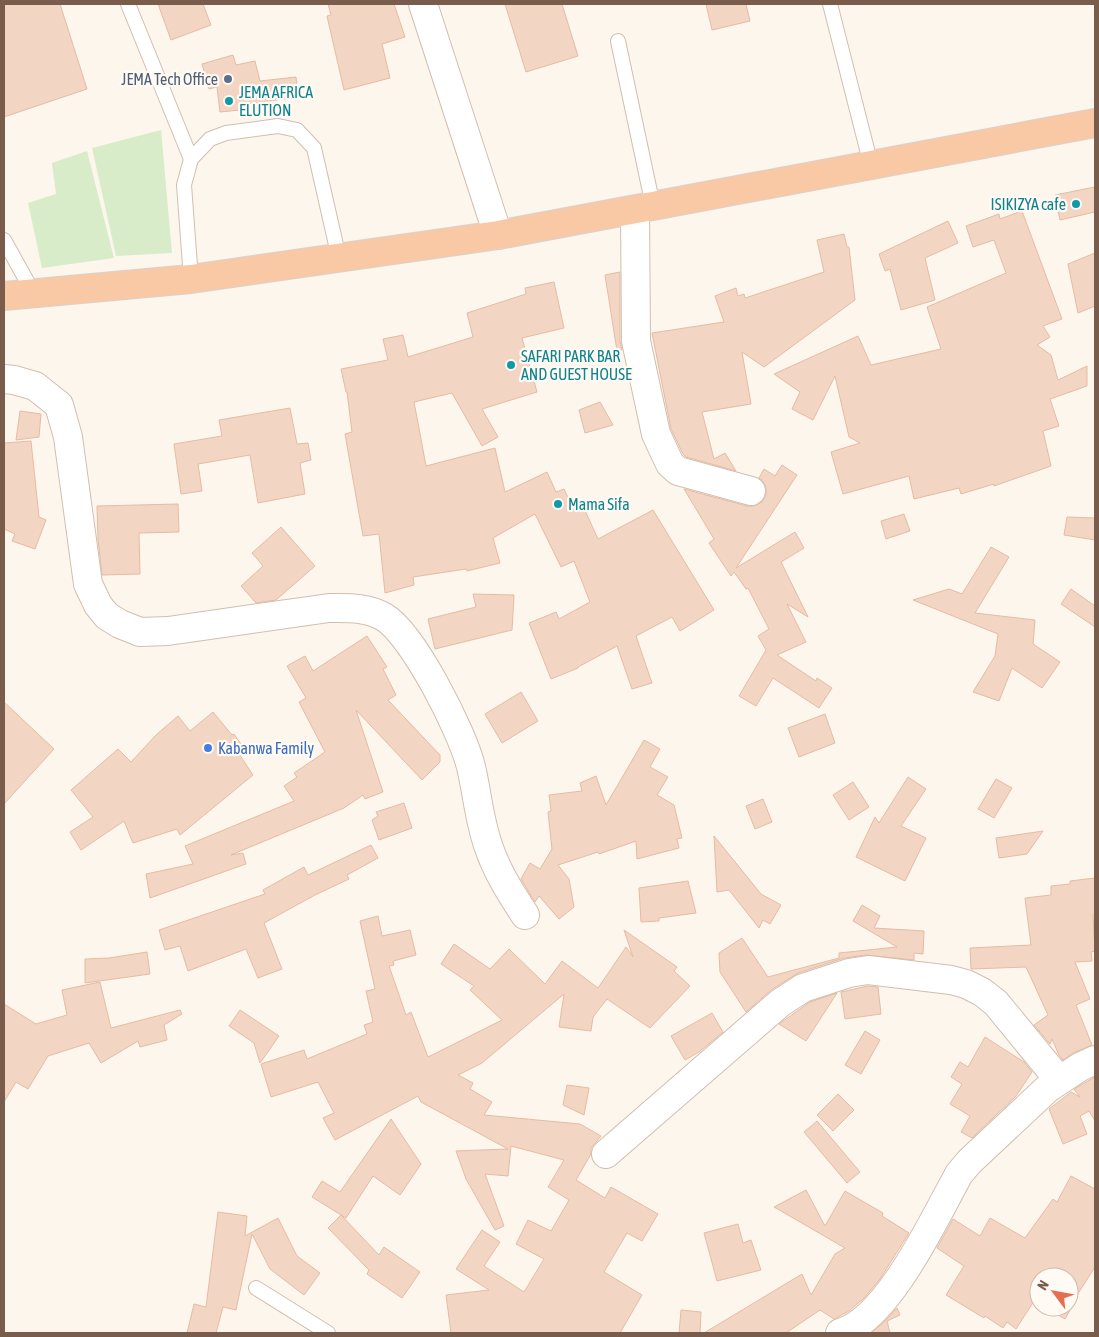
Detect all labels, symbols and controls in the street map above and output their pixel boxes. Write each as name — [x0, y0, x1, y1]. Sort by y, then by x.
place label: JEMA Tech Office — [121, 70, 218, 88]
marker: JEMA Tech Office — [222, 73, 234, 85]
place label: JEMA AFRICA ELUTION — [239, 83, 313, 119]
marker: JEMA AFRICA ELUTION — [223, 95, 235, 107]
place label: ISIKIZYA cafe — [991, 195, 1066, 213]
marker: ISIKIZYA cafe — [1070, 198, 1082, 210]
place label: SAFARI PARK BAR AND GUEST HOUSE — [521, 347, 632, 383]
marker: SAFARI PARK BAR AND GUEST HOUSE — [505, 359, 517, 371]
place label: Mama Sifa — [568, 495, 630, 513]
marker: Mama Sifa — [552, 498, 564, 510]
place label: Kabanwa Family — [218, 739, 315, 758]
marker: Kabanwa Family — [202, 742, 214, 754]
north arrow — [1029, 1267, 1079, 1317]
text: N — [1034, 1277, 1052, 1293]

